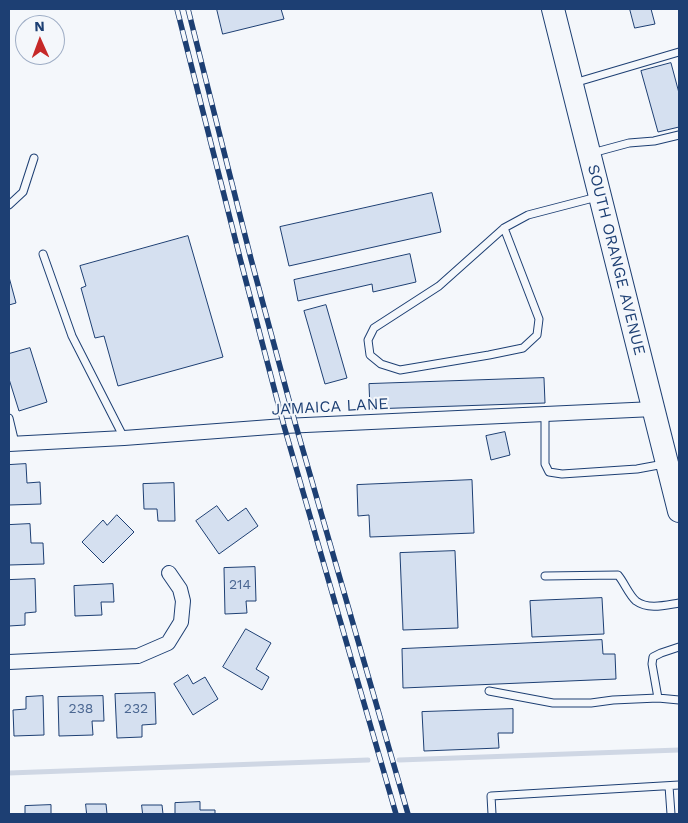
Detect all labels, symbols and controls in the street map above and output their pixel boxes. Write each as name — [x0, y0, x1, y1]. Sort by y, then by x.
north arrow — [15, 15, 65, 65]
text: N — [34, 18, 45, 34]
street label: SOUTH ORANGE AVENUE — [583, 163, 649, 357]
street label: JAMAICA LANE — [271, 394, 389, 420]
house number: 214 — [229, 577, 251, 593]
house number: 238 — [69, 701, 93, 717]
house number: 232 — [124, 701, 148, 717]

